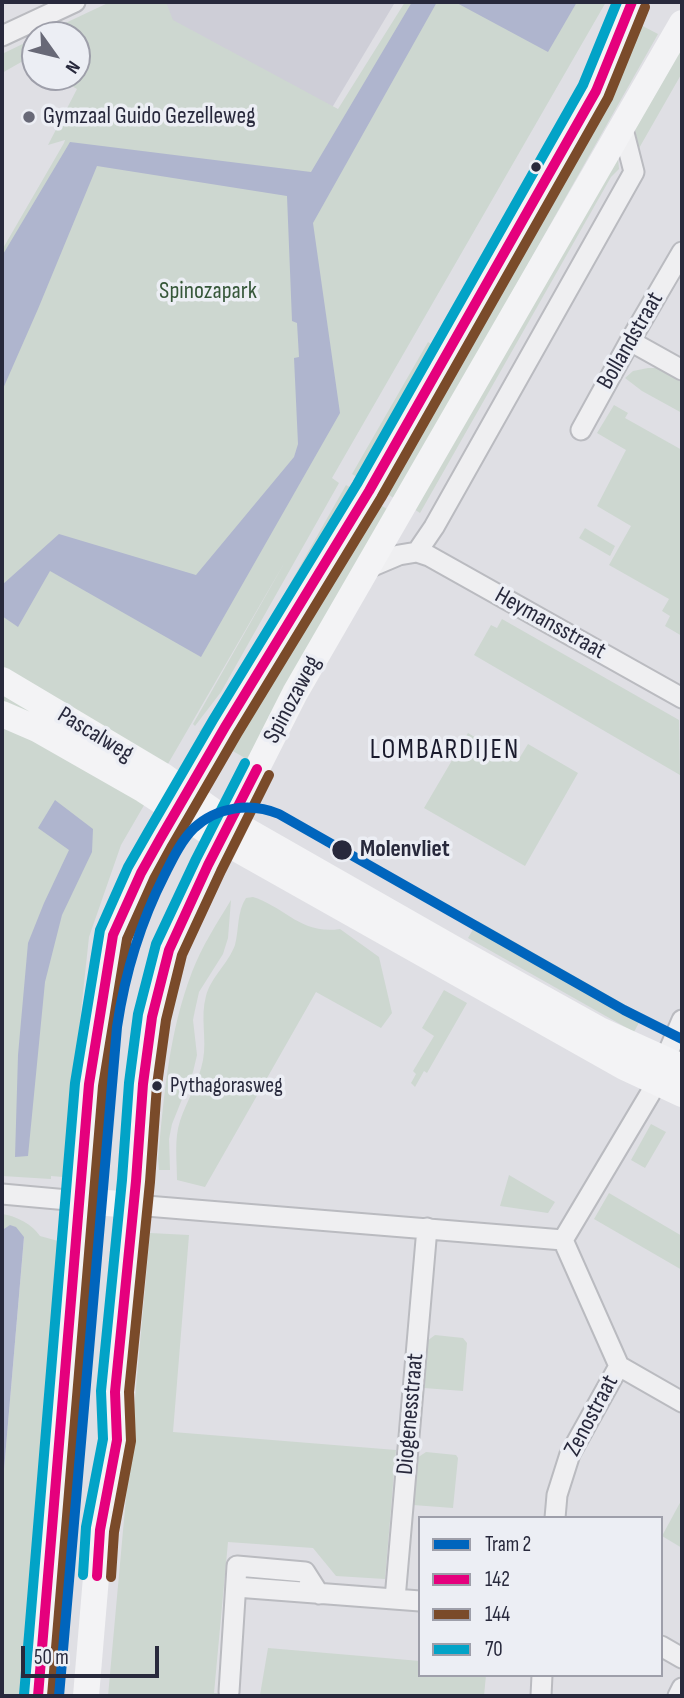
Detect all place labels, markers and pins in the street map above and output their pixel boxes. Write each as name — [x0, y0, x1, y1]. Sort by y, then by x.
place label: Gymzaal Guido Gezelleweg — [43, 103, 256, 131]
marker: Gymzaal Guido Gezelleweg — [21, 109, 37, 125]
unlabelled marker — [529, 160, 543, 174]
place label: Molenvliet — [360, 836, 450, 864]
marker: Molenvliet — [330, 838, 354, 862]
place label: Pythagorasweg — [170, 1073, 283, 1099]
marker: Pythagorasweg — [150, 1079, 164, 1093]

